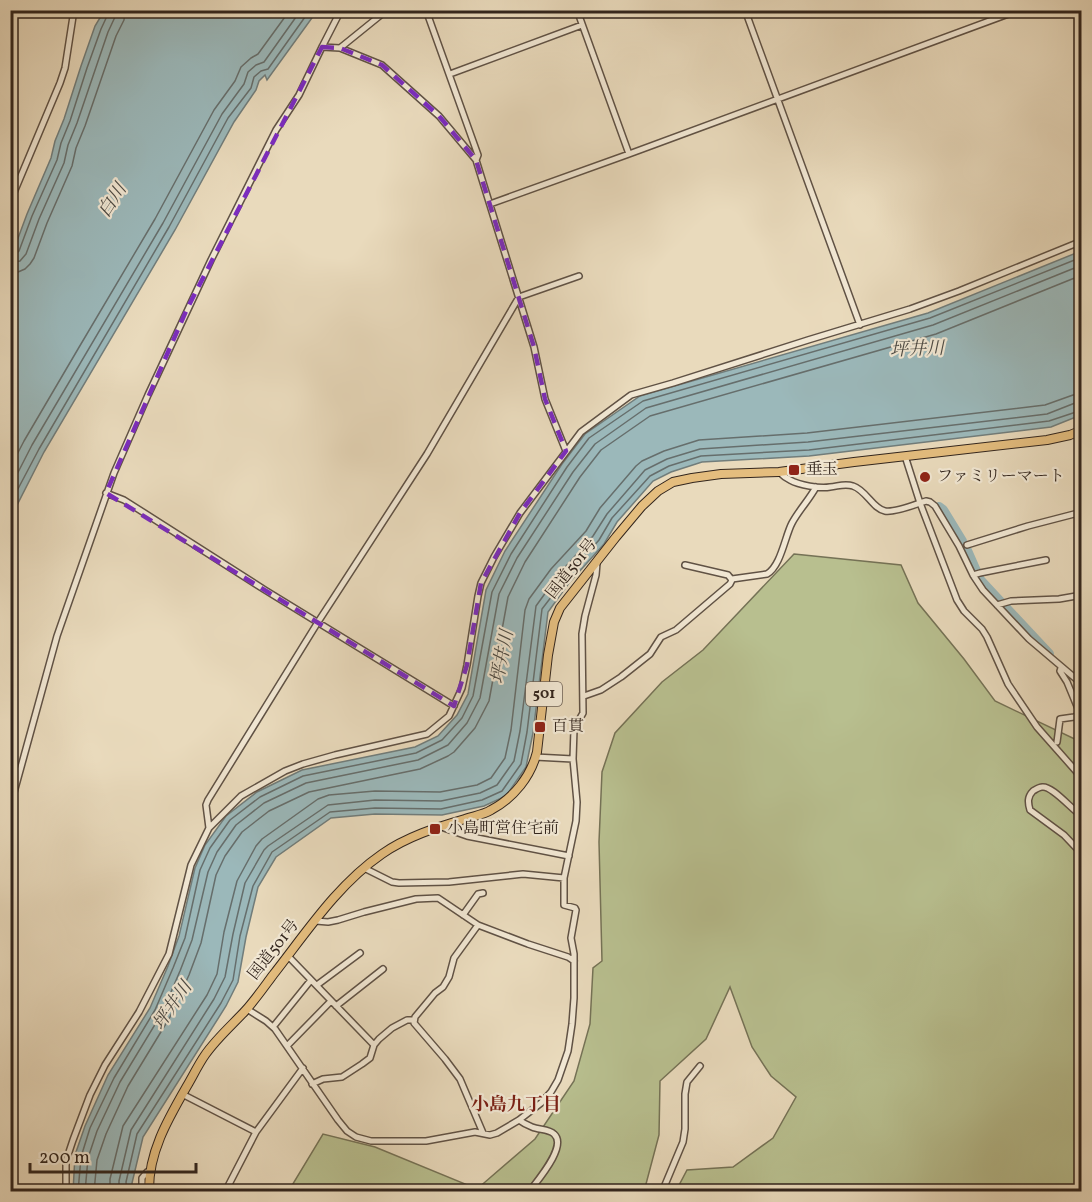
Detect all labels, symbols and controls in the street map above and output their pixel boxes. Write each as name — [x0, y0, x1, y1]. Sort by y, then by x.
water label: 白川 — [93, 177, 134, 223]
water label: 坪井川 — [890, 336, 946, 363]
place label: 垂玉 — [806, 459, 838, 481]
marker: 垂玉 — [787, 463, 801, 477]
place label: ファミリーマート — [937, 466, 1065, 488]
marker: ファミリーマート — [918, 470, 932, 484]
street label: 国道501号 — [541, 534, 603, 604]
water label: 坪井川 — [486, 626, 521, 686]
road number: 501 — [526, 682, 562, 706]
place label: 百貫 — [552, 716, 584, 738]
marker: 百貫 — [533, 720, 547, 734]
place label: 小島町営住宅前 — [447, 818, 559, 840]
marker: 小島町営住宅前 — [428, 822, 442, 836]
street label: 国道501号 — [243, 915, 305, 985]
water label: 坪井川 — [147, 975, 200, 1035]
district label: 小島九丁目 — [471, 1093, 561, 1118]
scale bar — [30, 1136, 196, 1174]
text: 200 m — [39, 1146, 90, 1171]

